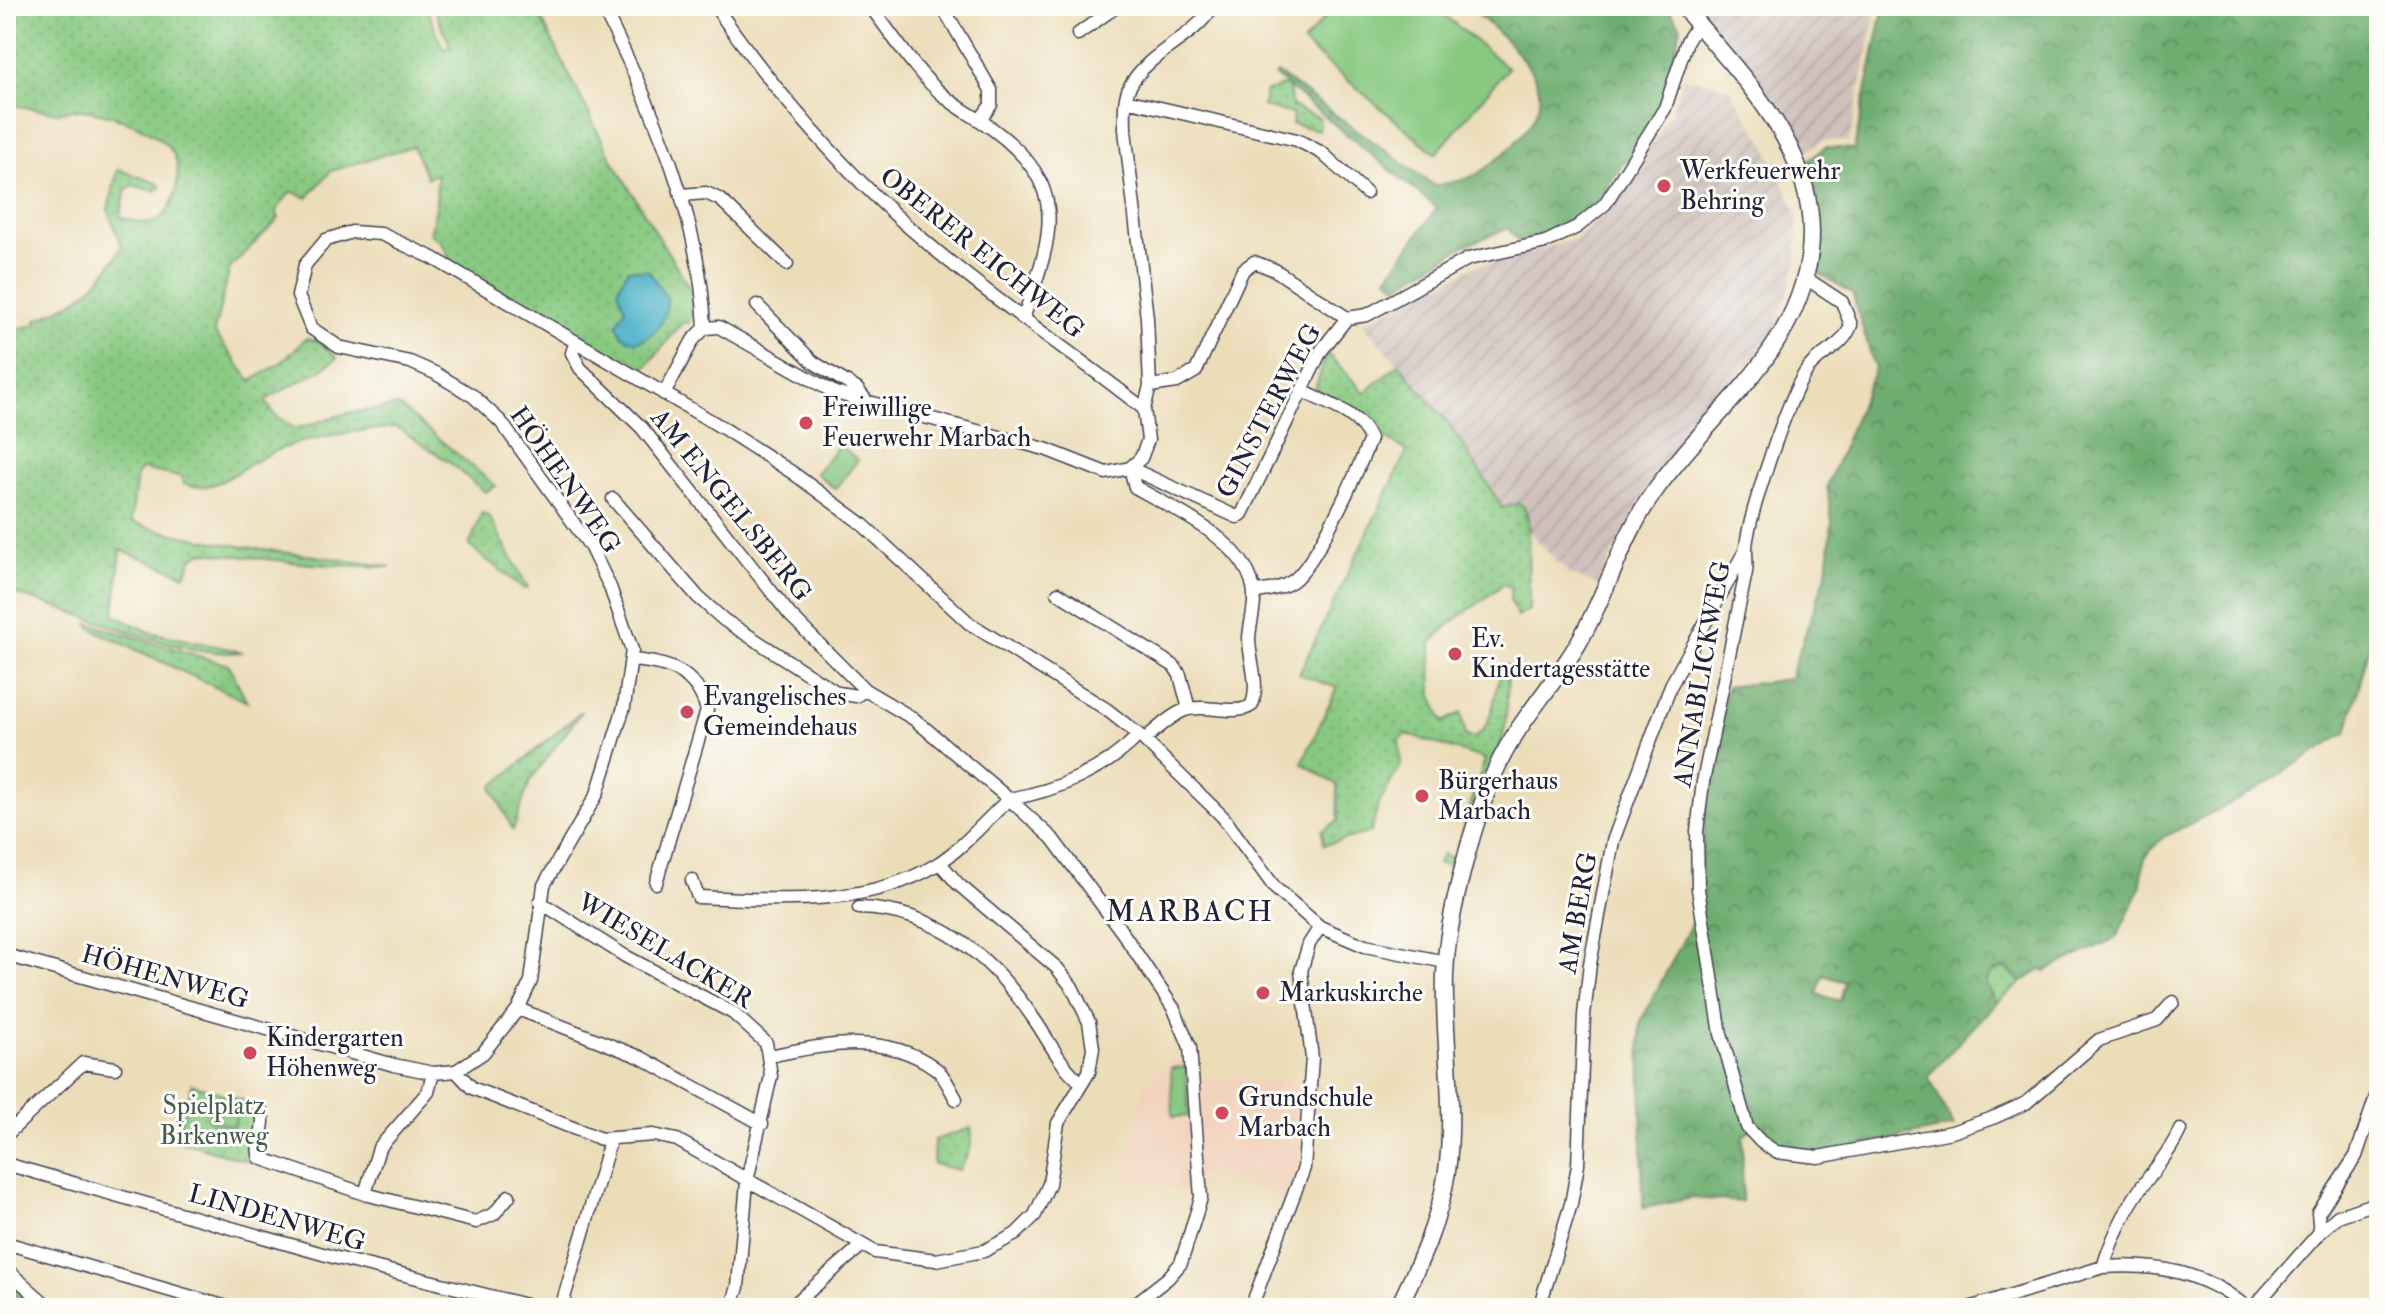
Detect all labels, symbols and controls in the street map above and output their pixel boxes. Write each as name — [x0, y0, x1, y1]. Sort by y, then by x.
place label: Werkfeuerwehr Behring — [1679, 155, 1840, 217]
street label: OBERER EICHWEG — [873, 161, 1091, 346]
marker: Werkfeuerwehr Behring — [1655, 177, 1673, 195]
street label: GINSTERWEG — [1210, 318, 1328, 504]
place label: Freiwillige Feuerwehr Marbach — [822, 392, 1031, 454]
street label: HÖHENWEG — [502, 400, 628, 560]
street label: AM ENGELSBERG — [643, 402, 819, 608]
marker: Freiwillige Feuerwehr Marbach — [797, 414, 815, 432]
street label: ANNABLICKWEG — [1666, 558, 1738, 791]
place label: Ev. Kindertagesstätte — [1471, 623, 1650, 685]
marker: Ev. Kindertagesstätte — [1446, 645, 1464, 663]
place label: Evangelisches Gemeindehaus — [703, 681, 857, 743]
marker: Evangelisches Gemeindehaus — [678, 703, 696, 721]
place label: Bürgerhaus Marbach — [1438, 765, 1558, 827]
marker: Bürgerhaus Marbach — [1413, 787, 1431, 805]
street label: AM BERG — [1551, 850, 1604, 977]
street label: WIESELACKER — [571, 886, 760, 1017]
district label: MARBACH — [1106, 893, 1274, 930]
street label: HÖHENWEG — [78, 937, 253, 1016]
place label: Markuskirche — [1279, 977, 1423, 1009]
marker: Markuskirche — [1254, 984, 1272, 1002]
place label: Kindergarten Höhenweg — [266, 1022, 404, 1084]
marker: Kindergarten Höhenweg — [241, 1044, 259, 1062]
place label: Grundschule Marbach — [1238, 1082, 1373, 1144]
park label: Spielplatz Birkenweg — [160, 1090, 270, 1152]
marker: Grundschule Marbach — [1213, 1104, 1231, 1122]
street label: LINDENWEG — [185, 1177, 369, 1259]

